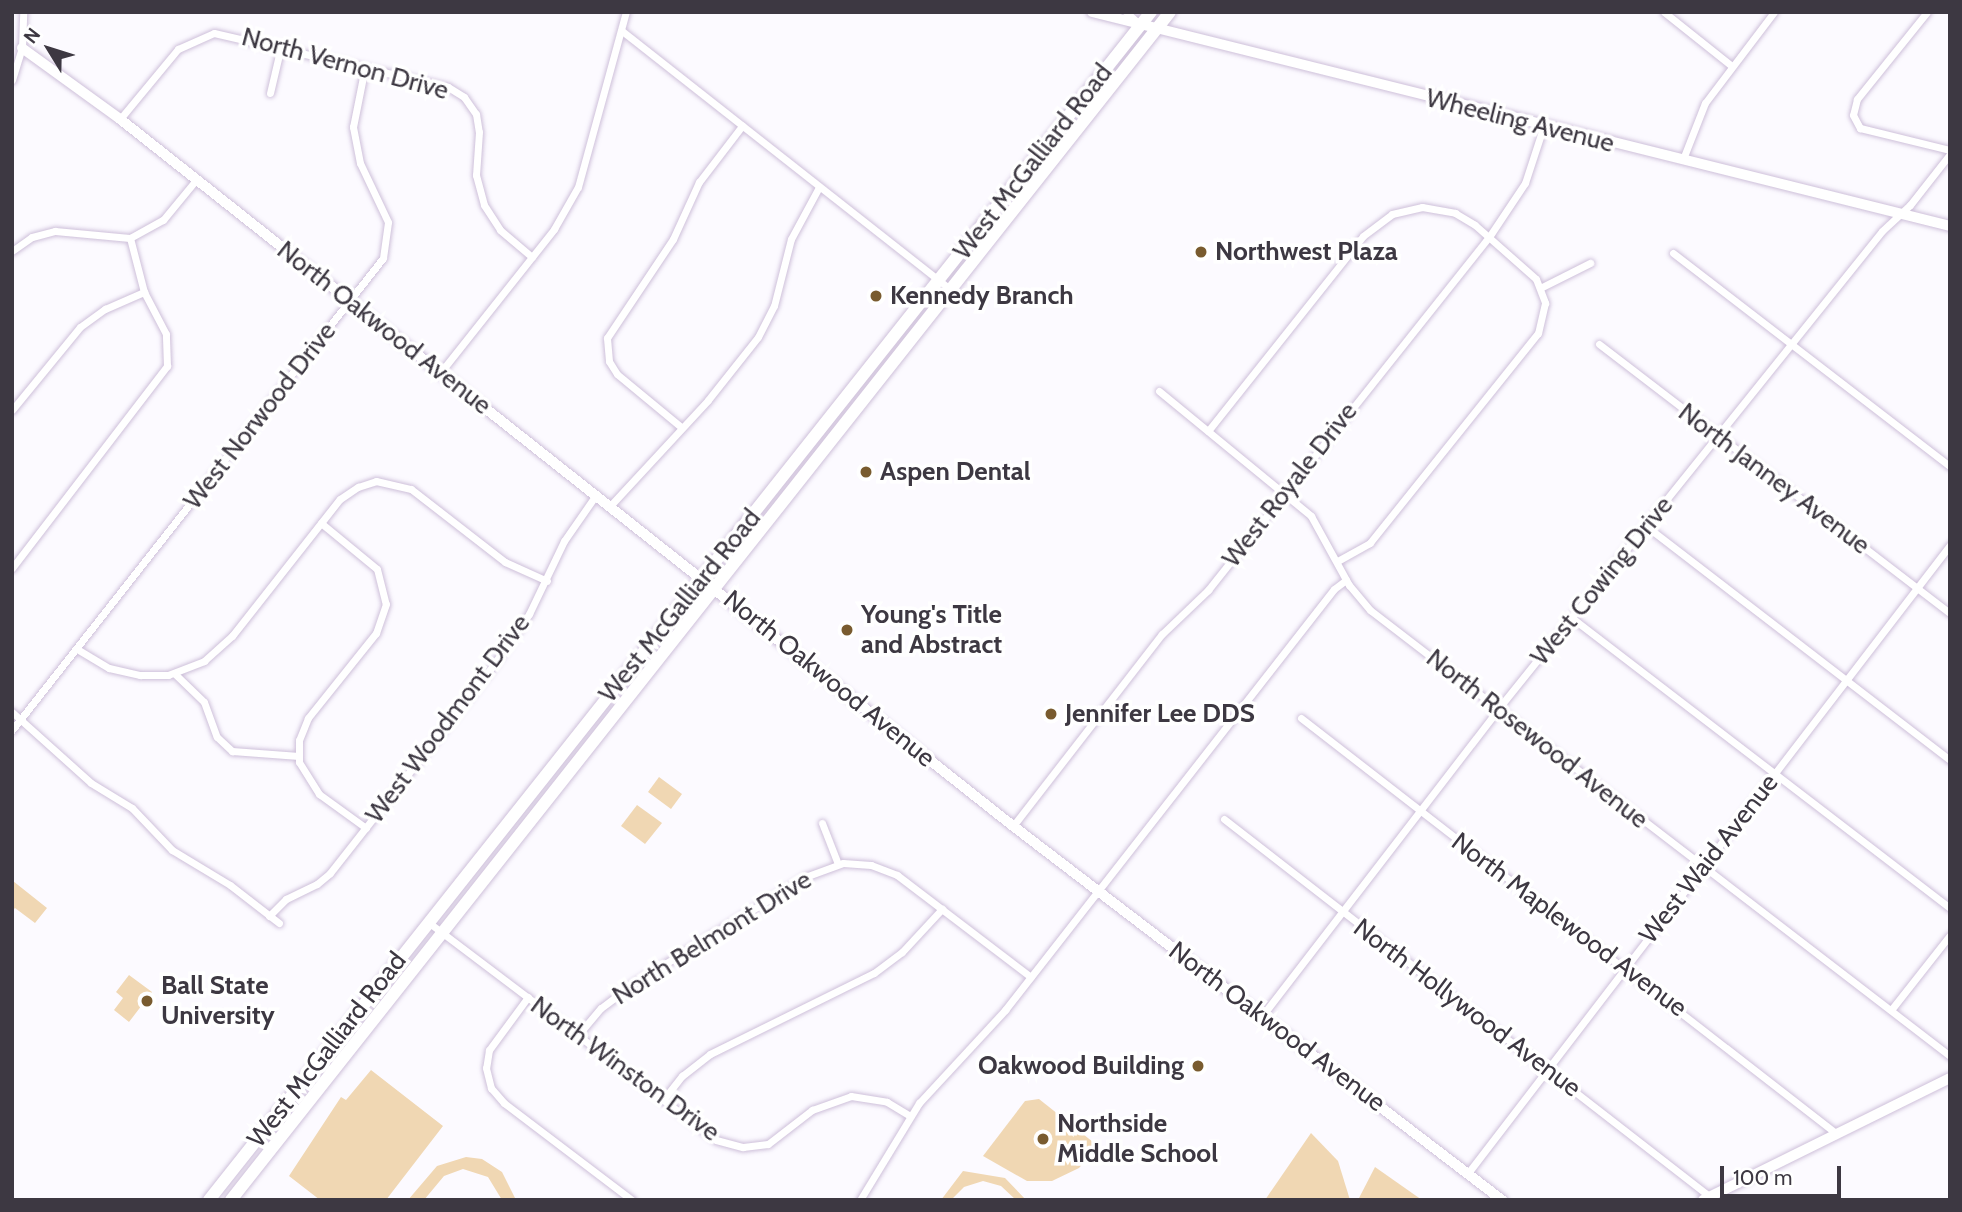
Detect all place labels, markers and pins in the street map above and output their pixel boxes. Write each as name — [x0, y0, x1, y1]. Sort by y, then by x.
place label: Northwest Plaza — [1215, 236, 1398, 268]
marker: Northwest Plaza — [1193, 244, 1209, 260]
place label: Kennedy Branch — [890, 280, 1074, 312]
marker: Kennedy Branch — [868, 288, 884, 304]
place label: Aspen Dental — [880, 456, 1031, 488]
marker: Aspen Dental — [858, 464, 874, 480]
place label: Young's Title and Abstract — [861, 599, 1002, 660]
marker: Young's Title and Abstract — [839, 622, 855, 638]
place label: Jennifer Lee DDS — [1065, 698, 1255, 730]
marker: Jennifer Lee DDS — [1043, 706, 1059, 722]
place label: Ball State University — [161, 970, 275, 1032]
marker: Ball State University — [139, 993, 155, 1009]
place label: Oakwood Building — [978, 1050, 1184, 1082]
marker: Oakwood Building — [1190, 1058, 1206, 1074]
place label: Northside Middle School — [1057, 1108, 1218, 1170]
marker: Northside Middle School — [1035, 1131, 1051, 1147]

